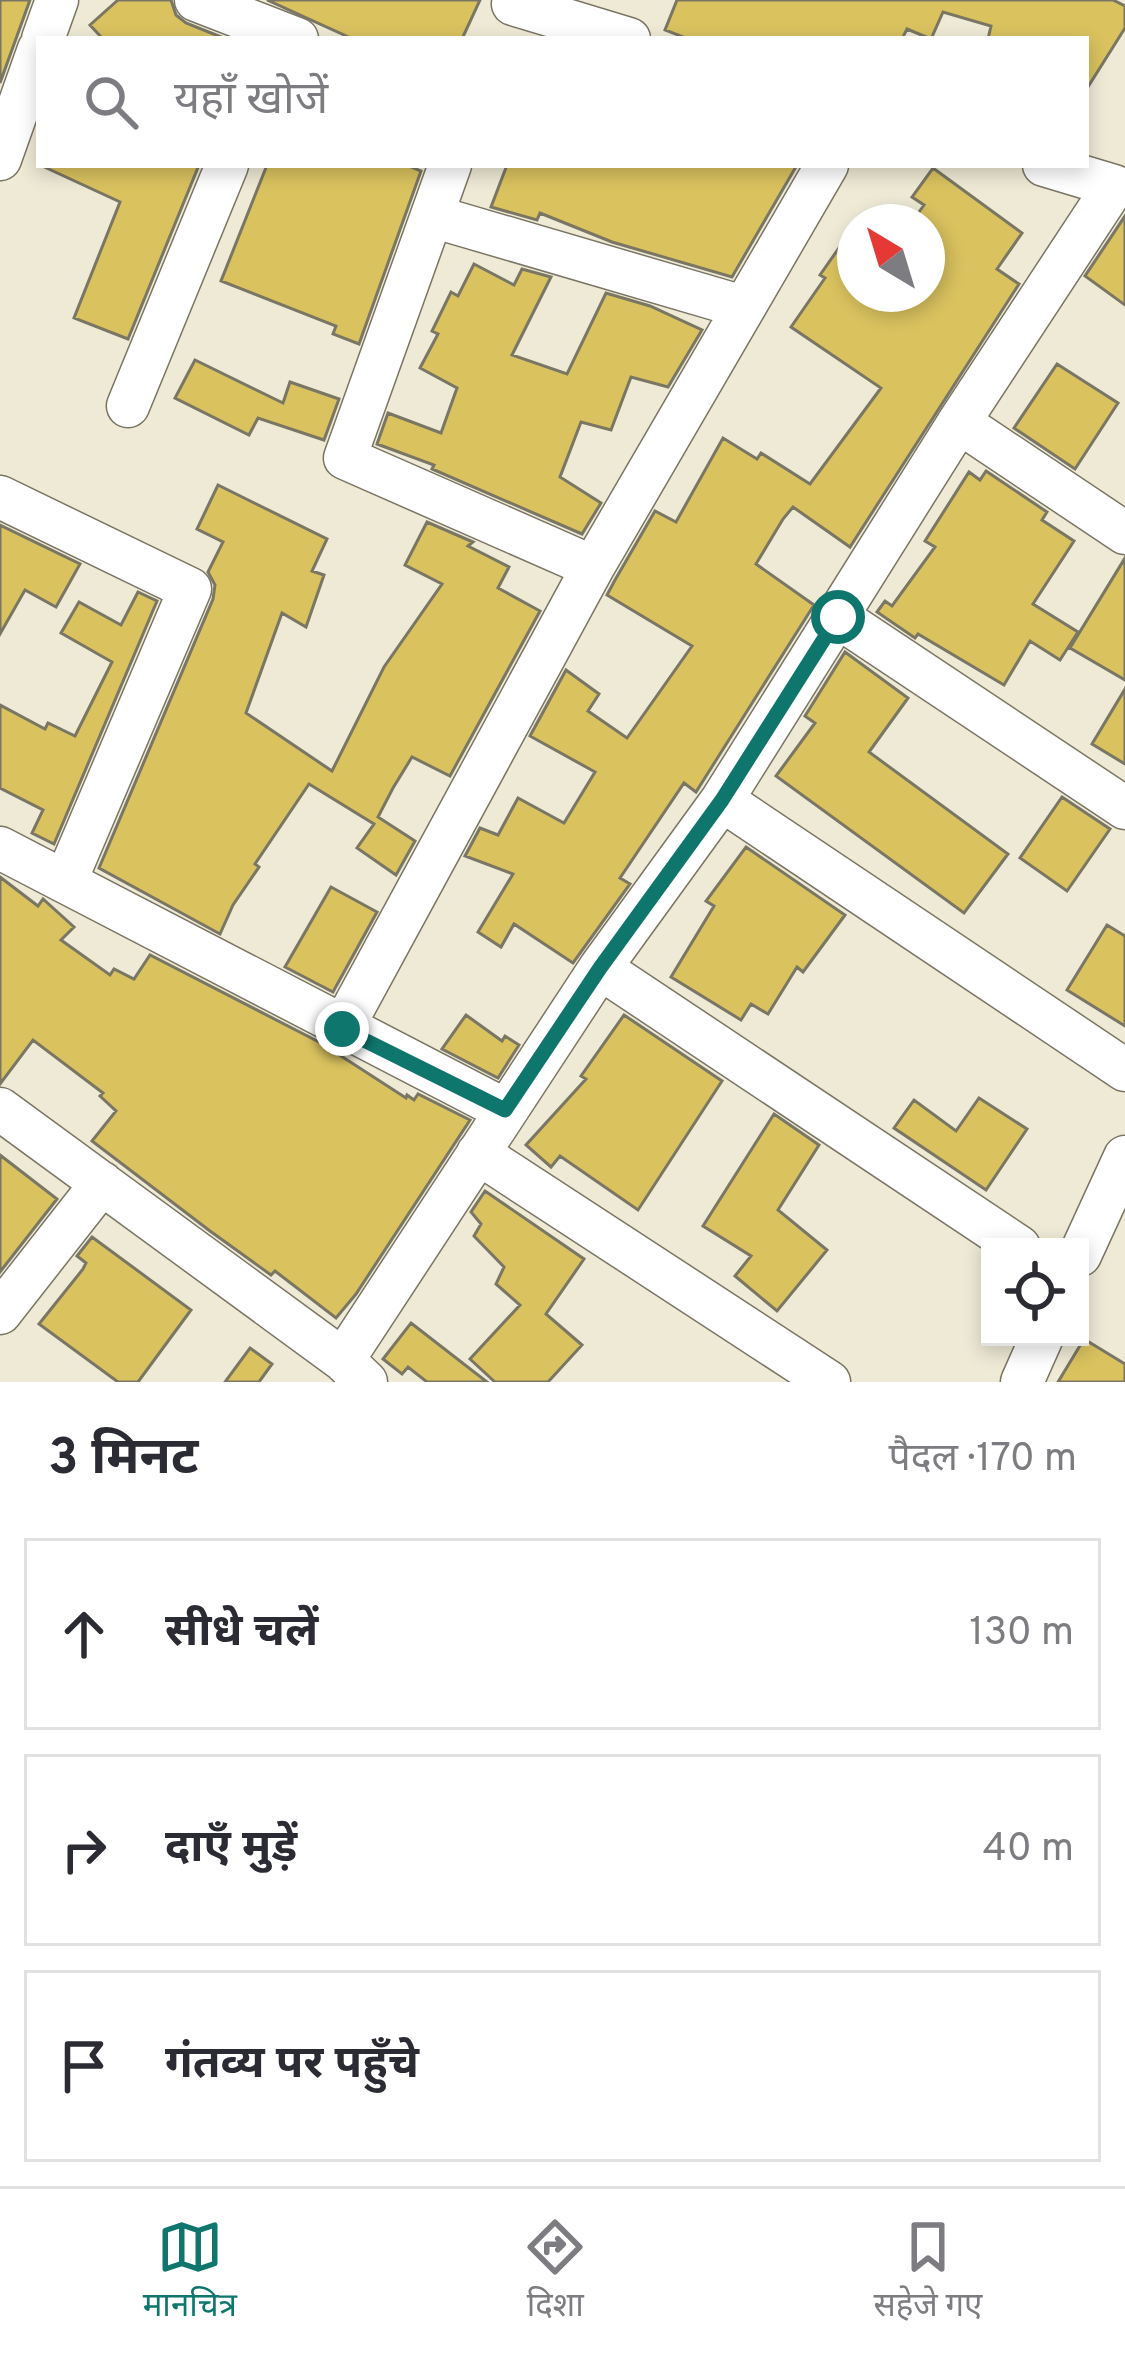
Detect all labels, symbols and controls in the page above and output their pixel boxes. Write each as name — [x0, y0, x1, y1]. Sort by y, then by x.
search box — [36, 36, 1089, 168]
icon: search — [78, 69, 144, 135]
text: यहाँ खोजें — [174, 73, 328, 130]
north arrow — [837, 204, 945, 312]
route start — [811, 590, 865, 644]
route end — [315, 1002, 369, 1056]
map controls — [981, 1238, 1089, 1346]
button: locate — [981, 1238, 1089, 1346]
text: 3 मिनट — [48, 1428, 198, 1493]
text: पैदल · 170 m — [889, 1436, 1077, 1485]
icon: ahead — [51, 1601, 117, 1667]
text: सीधे चलें — [165, 1605, 318, 1662]
text: 130 m — [969, 1610, 1074, 1659]
icon: right — [51, 1817, 117, 1883]
text: दाएँ मुड़ें — [165, 1821, 297, 1878]
text: 40 m — [983, 1826, 1074, 1875]
icon: arrive — [51, 2033, 117, 2099]
text: गंतव्य पर पहुँचे — [165, 2037, 419, 2094]
tab: मानचित्र — [143, 2214, 237, 2329]
tab: दिशा — [522, 2214, 588, 2329]
tab: सहेजे गए — [873, 2214, 982, 2329]

